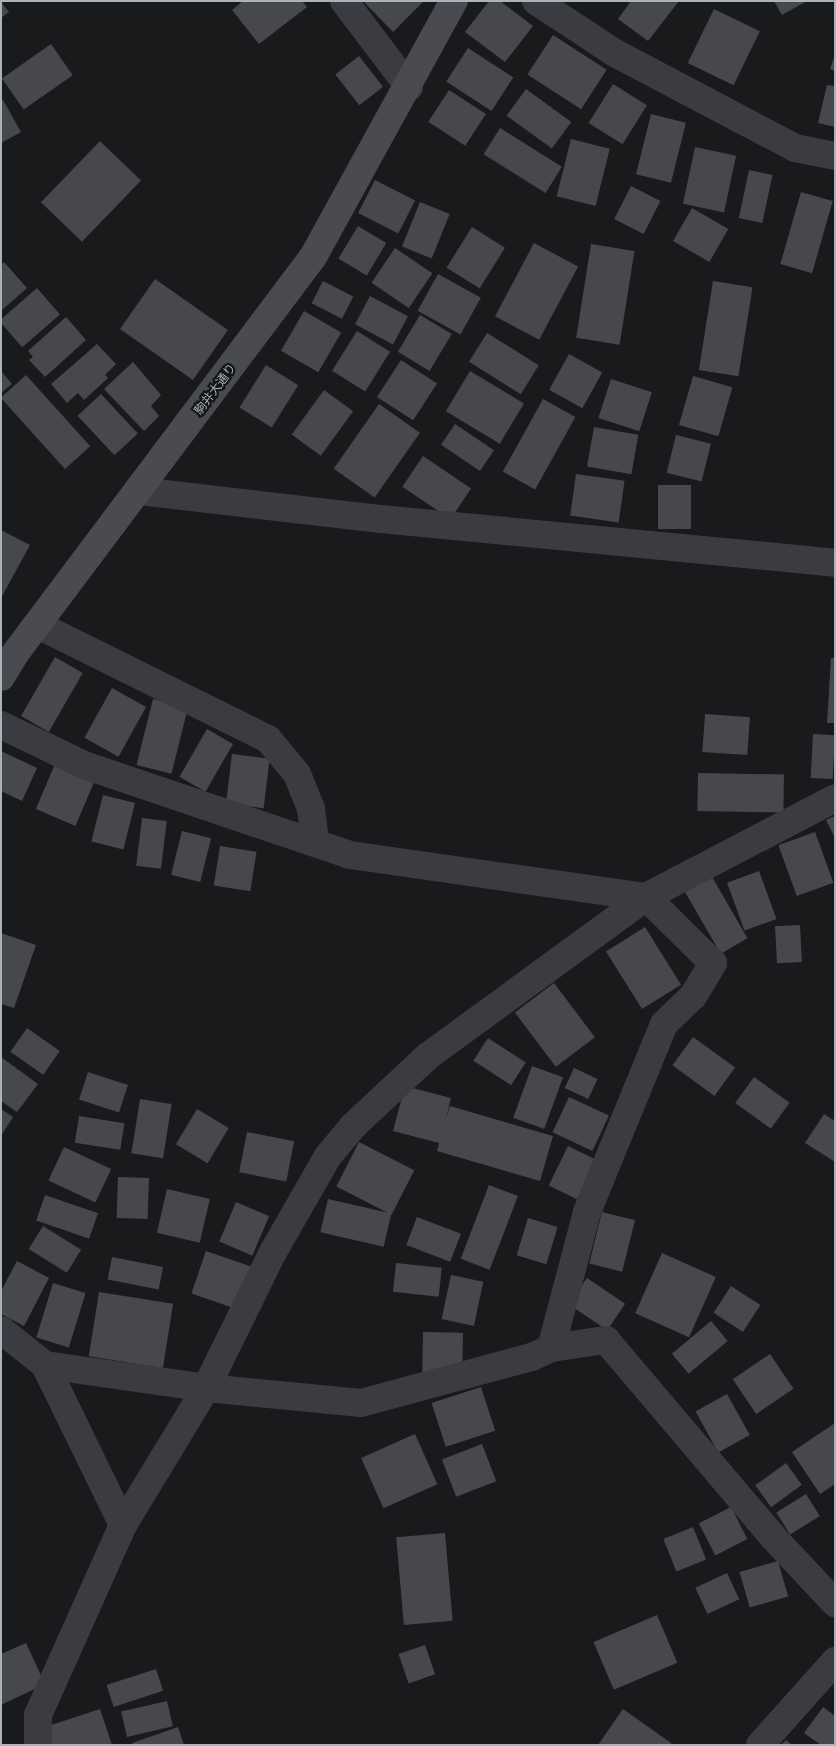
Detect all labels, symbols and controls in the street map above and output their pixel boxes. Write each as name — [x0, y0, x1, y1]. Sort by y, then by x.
street label: 駒井大通り — [191, 361, 239, 417]

